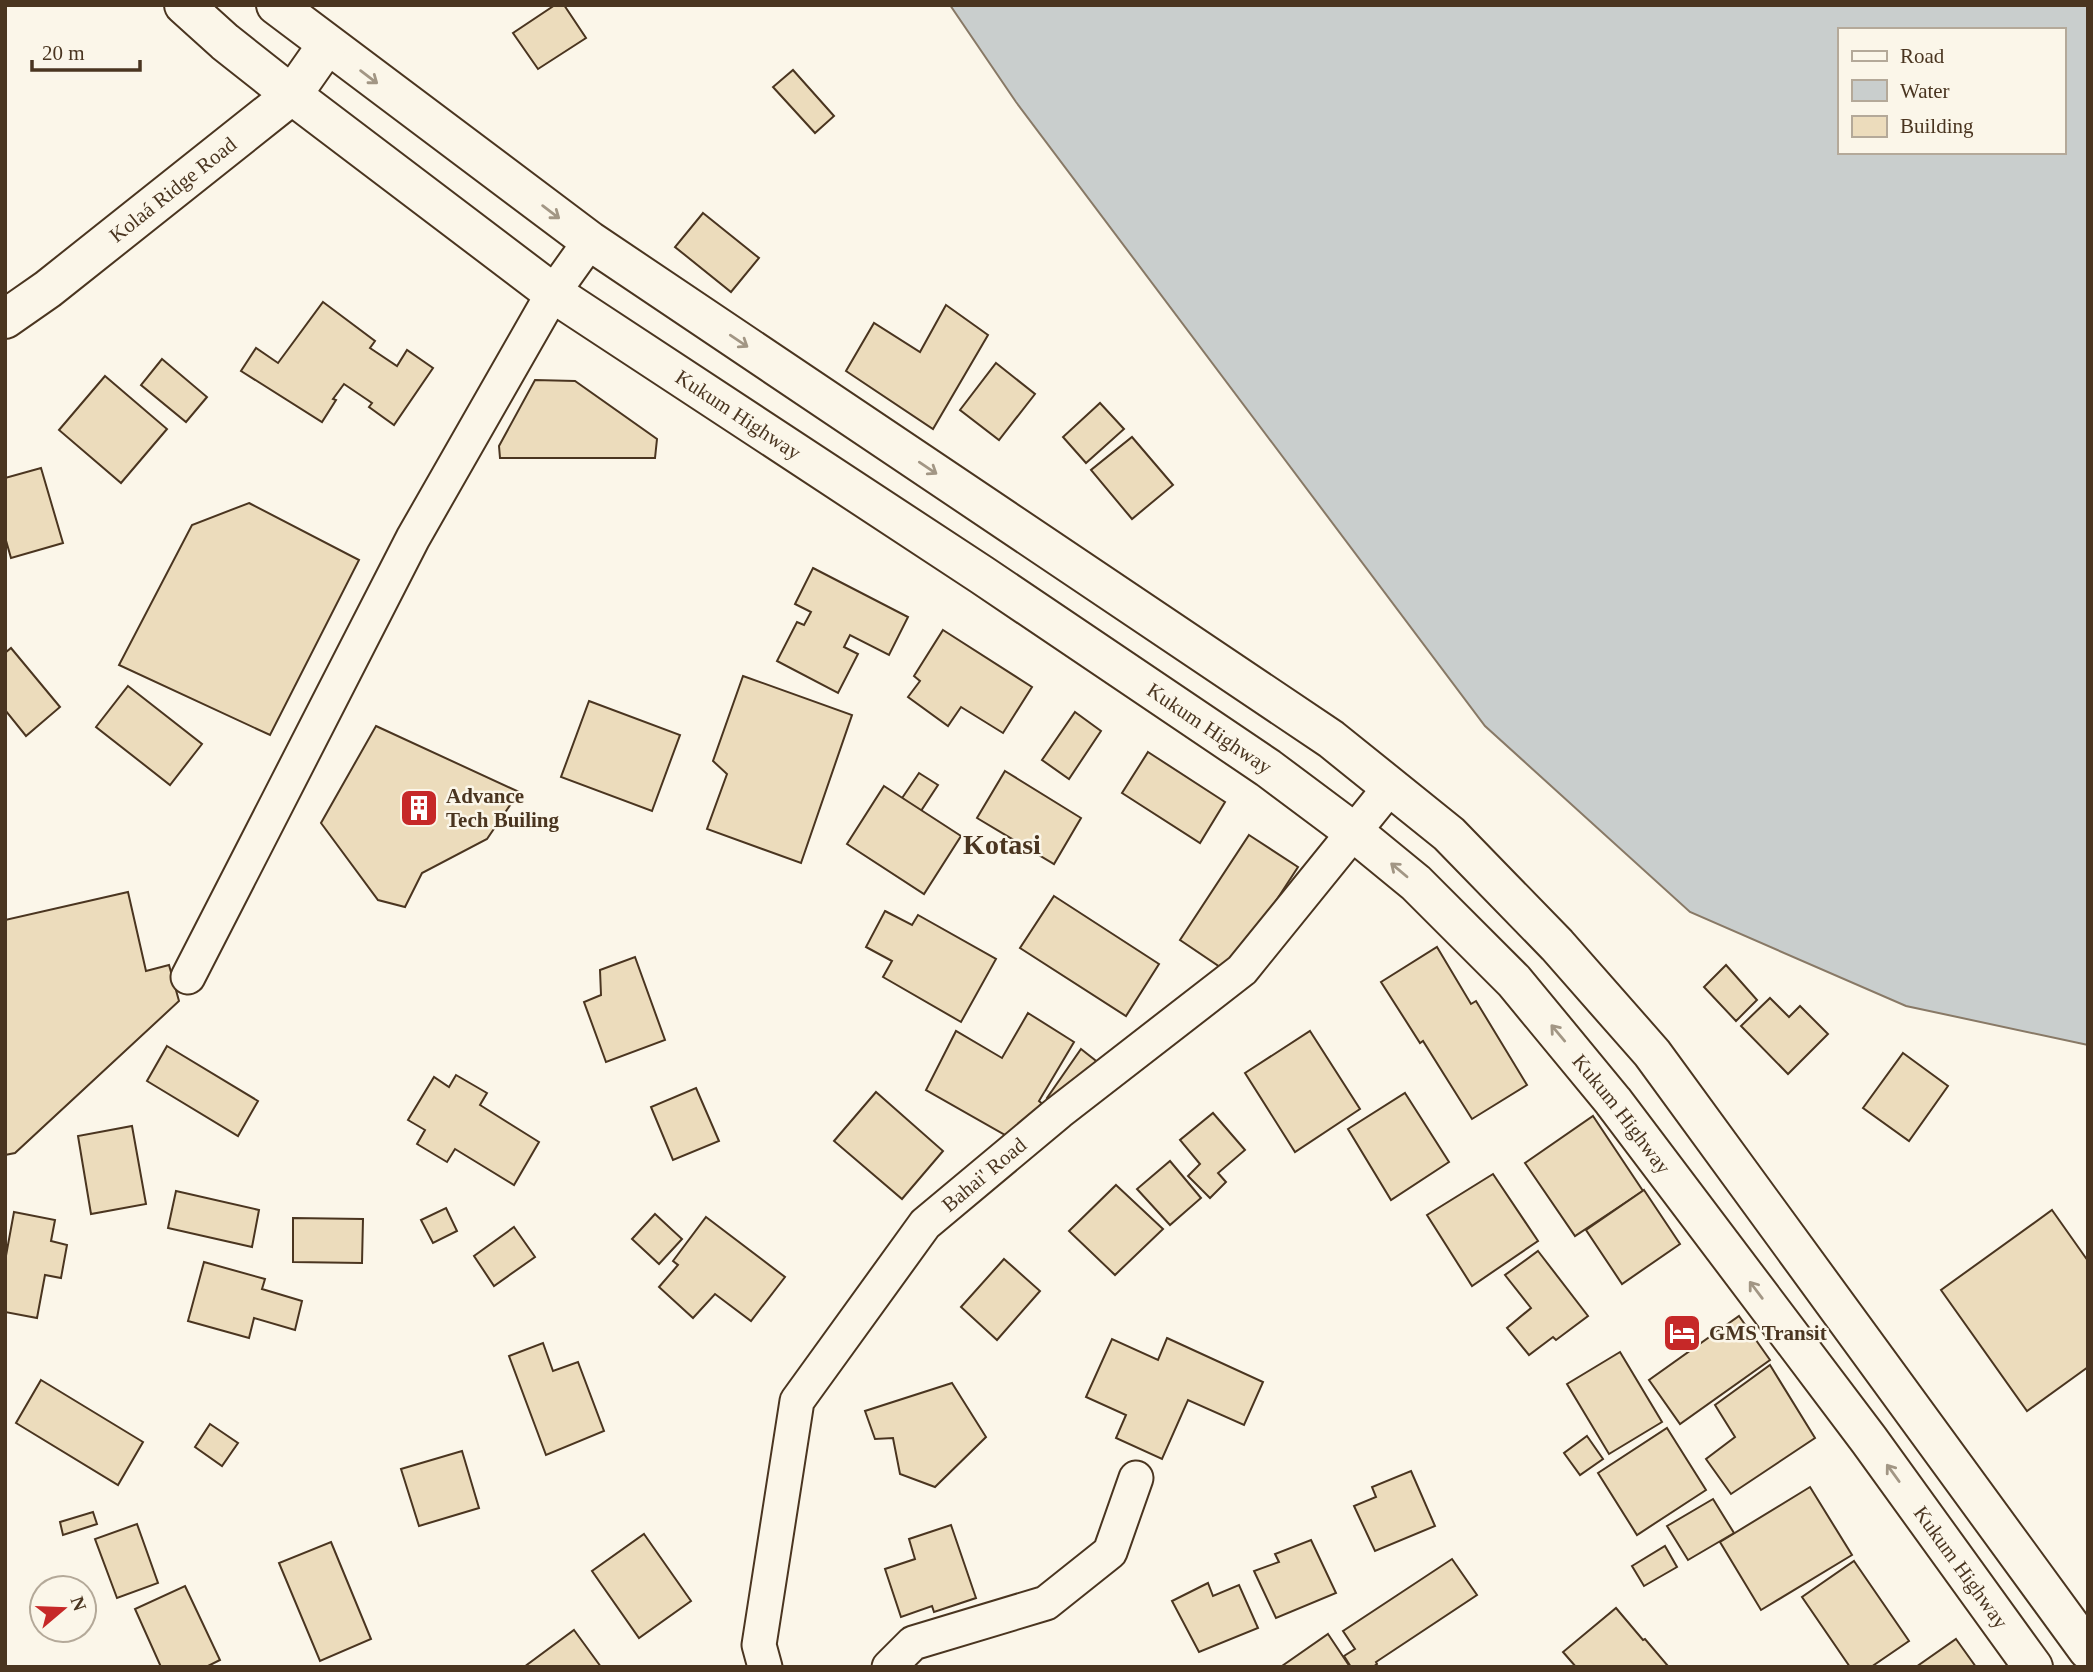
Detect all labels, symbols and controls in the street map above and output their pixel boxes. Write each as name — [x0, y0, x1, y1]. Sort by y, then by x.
scale bar — [32, 28, 140, 72]
legend — [1838, 28, 2065, 154]
text: 20 m — [42, 41, 85, 65]
text: Road — [1900, 44, 1945, 68]
one-way arrow — [359, 69, 378, 84]
text: Water — [1900, 79, 1950, 103]
text: Building — [1900, 114, 1974, 138]
street label: Kolaá Ridge Road — [105, 132, 242, 247]
one-way arrow — [541, 205, 560, 220]
one-way arrow — [729, 334, 748, 348]
street label: Kukum Highway — [671, 365, 806, 465]
one-way arrow — [918, 460, 937, 475]
street label: Kukum Highway — [1142, 678, 1277, 779]
place label: Advance Tech Builing — [446, 784, 560, 832]
building icon: Advance Tech Builing — [398, 787, 440, 829]
district label: Kotasi — [963, 829, 1041, 860]
one-way arrow — [1391, 862, 1409, 878]
one-way arrow — [1550, 1024, 1566, 1042]
street label: Kukum Highway — [1568, 1049, 1676, 1179]
street label: Bahai' Road — [937, 1132, 1031, 1217]
one-way arrow — [1749, 1282, 1764, 1300]
hotel icon: GMS Transit — [1661, 1312, 1703, 1354]
place label: GMS Transit — [1709, 1321, 1827, 1345]
one-way arrow — [1885, 1464, 1900, 1483]
street label: Kukum Highway — [1909, 1501, 2013, 1633]
north arrow — [28, 1574, 98, 1644]
text: N — [66, 1594, 91, 1614]

